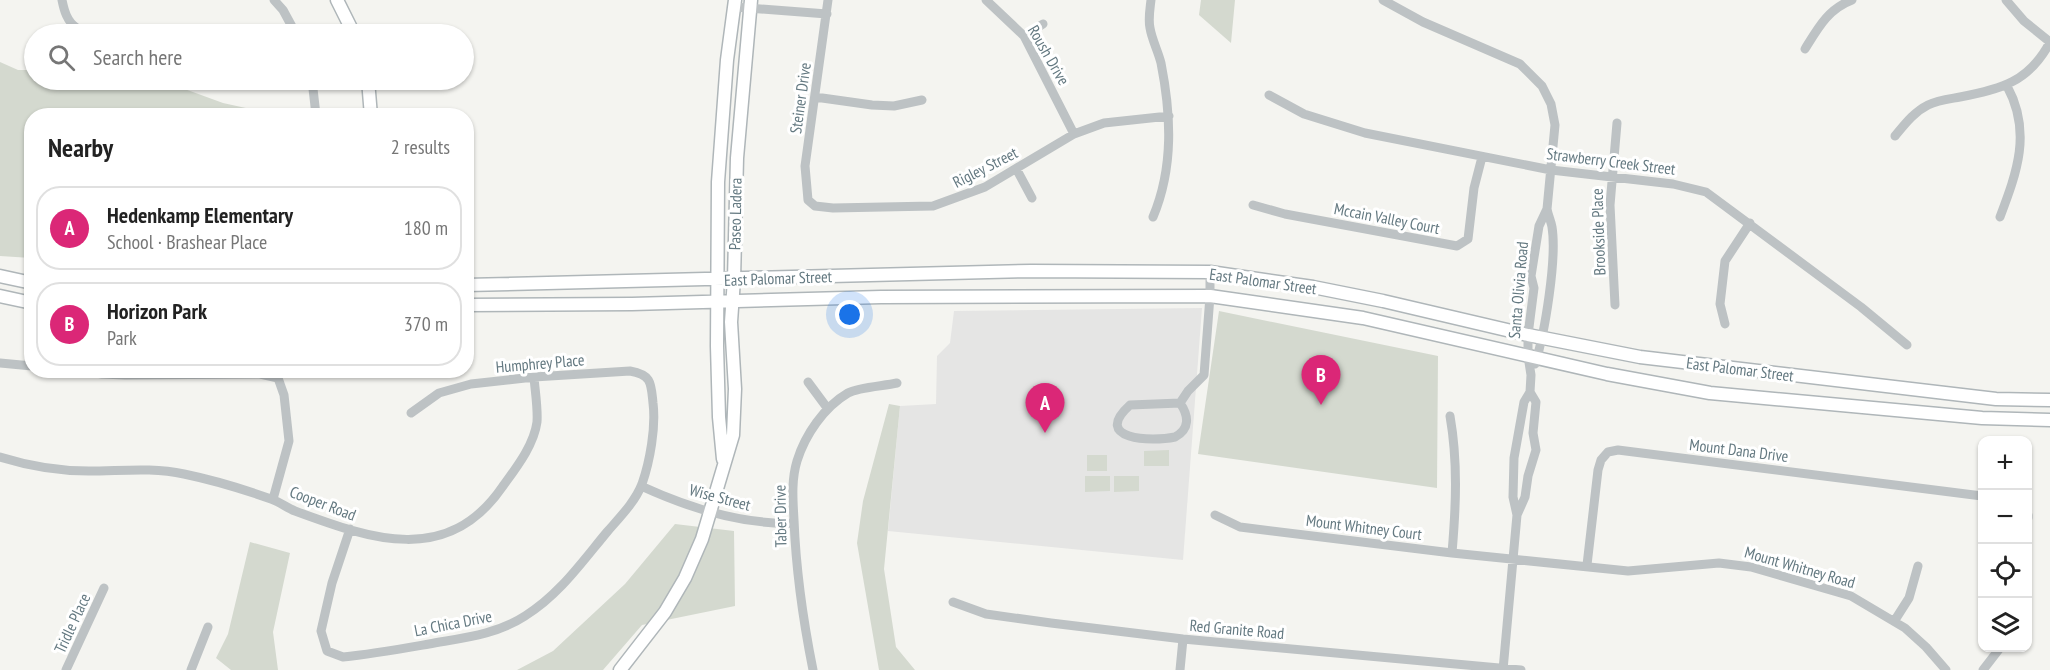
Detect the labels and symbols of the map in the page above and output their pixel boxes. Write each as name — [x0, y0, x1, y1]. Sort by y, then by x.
street label: Roush Drive — [1024, 21, 1074, 89]
street label: Steiner Drive — [785, 61, 815, 135]
street label: Rigley Street — [949, 142, 1021, 192]
street label: Strawberry Creek Street — [1545, 143, 1677, 179]
street label: Paseo Ladera — [724, 178, 746, 250]
street label: Brookside Place — [1586, 188, 1610, 276]
street label: Mccain Valley Court — [1333, 198, 1442, 238]
street label: Santa Olivia Road — [1504, 241, 1532, 339]
street label: East Palomar Street — [1208, 264, 1318, 299]
street label: East Palomar Street — [724, 266, 833, 290]
your location — [835, 300, 864, 329]
street label: Humphrey Place — [495, 349, 585, 377]
street label: East Palomar Street — [1685, 352, 1795, 386]
pin: B — [1302, 356, 1340, 405]
pin: A — [1026, 384, 1064, 433]
street label: Mount Dana Drive — [1688, 434, 1790, 466]
street label: Wise Street — [687, 479, 753, 515]
street label: Cooper Road — [287, 481, 359, 525]
street label: Taber Drive — [769, 485, 791, 547]
street label: Mount Whitney Court — [1305, 510, 1424, 544]
street label: Mount Whitney Road — [1743, 542, 1858, 592]
street label: Tridle Place — [49, 590, 95, 656]
street label: La Chica Drive — [413, 606, 493, 640]
street label: Red Granite Road — [1189, 615, 1285, 643]

